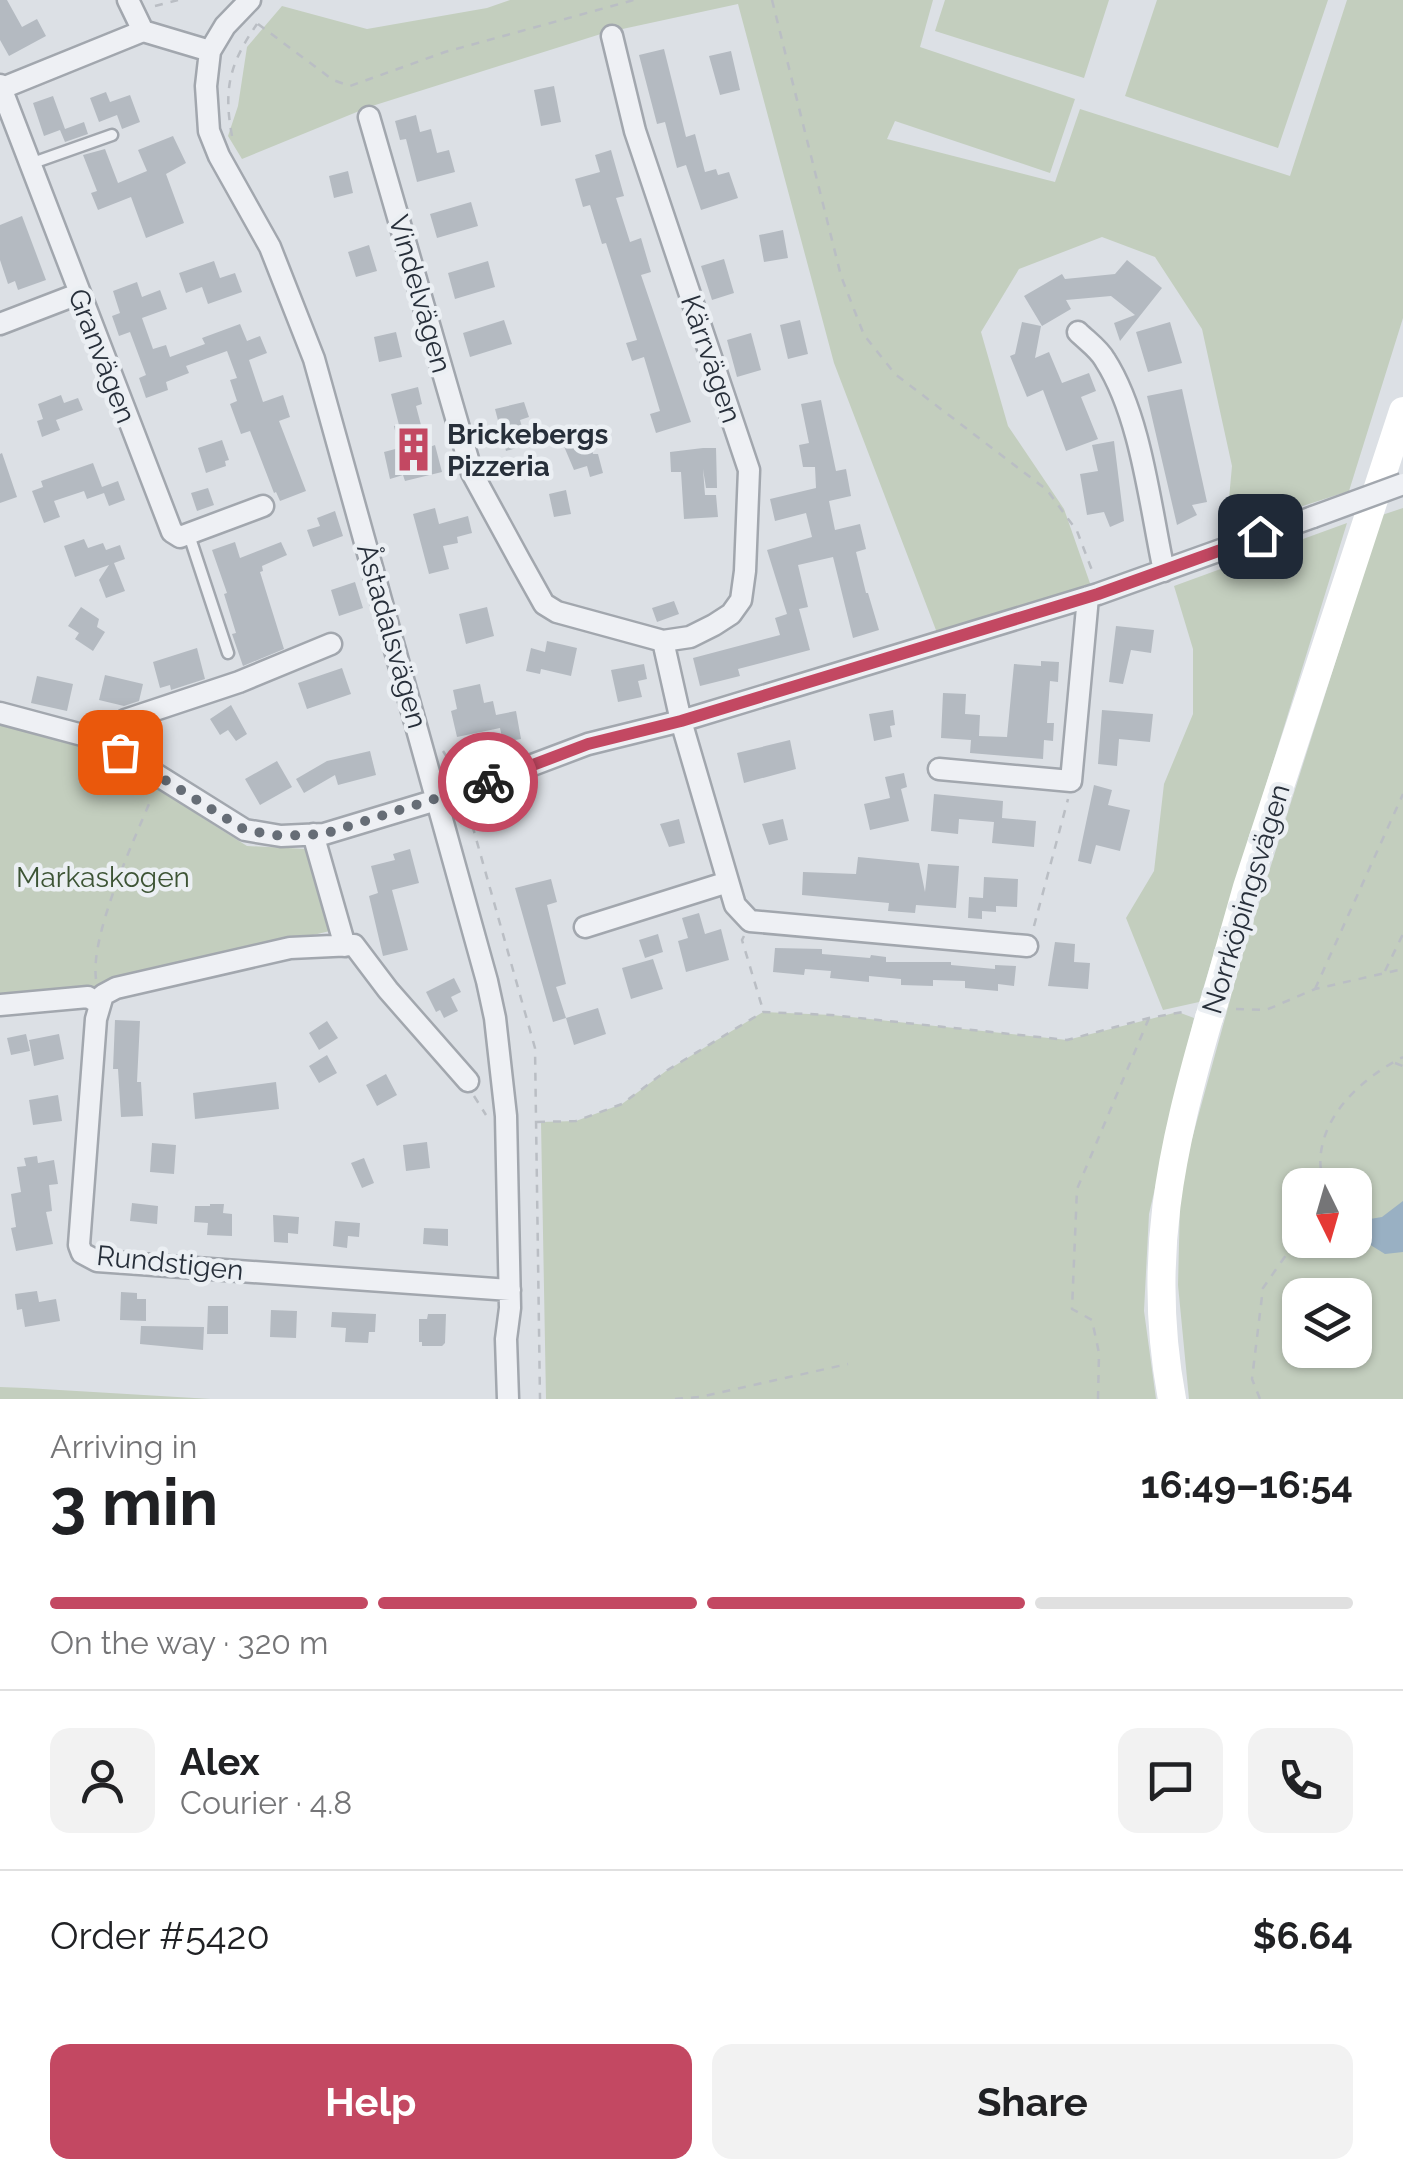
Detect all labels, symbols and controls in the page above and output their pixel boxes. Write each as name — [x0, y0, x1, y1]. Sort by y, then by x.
street label: Vindelvägen — [382, 211, 458, 377]
street label: Granvägen — [61, 284, 143, 428]
street label: Kärrvägen — [674, 291, 748, 427]
place label: Brickebergs Pizzeria — [447, 418, 608, 483]
building icon: Brickebergs Pizzeria — [390, 426, 438, 474]
pin — [1218, 494, 1303, 579]
icon: home — [1233, 509, 1288, 564]
street label: Åstadalsvägen — [350, 540, 435, 732]
pin — [78, 710, 163, 795]
icon: bag — [93, 725, 148, 780]
courier — [438, 732, 538, 832]
icon: bike — [461, 755, 516, 810]
street label: Norrköpingsvägen — [1195, 780, 1297, 1018]
park label: Markaskogen — [16, 861, 190, 894]
north arrow — [1282, 1168, 1372, 1258]
map controls — [1282, 1168, 1372, 1368]
street label: Rundstigen — [95, 1239, 245, 1287]
button: layers — [1282, 1278, 1372, 1368]
text: Arriving in — [50, 1428, 197, 1465]
text: 16:49–16:54 — [1141, 1462, 1353, 1507]
text: 3 min — [50, 1464, 218, 1540]
text: On the way · 320 m — [50, 1624, 328, 1661]
button: person — [50, 1728, 155, 1833]
button: chat — [1118, 1728, 1223, 1833]
button: phone — [1248, 1728, 1353, 1833]
text: Alex — [180, 1739, 260, 1784]
text: Courier · 4.8 — [180, 1784, 352, 1821]
text: Order #5420 — [50, 1913, 270, 1958]
text: $6.64 — [1253, 1913, 1353, 1958]
button: Help — [50, 2044, 692, 2159]
button: Share — [712, 2044, 1353, 2159]

